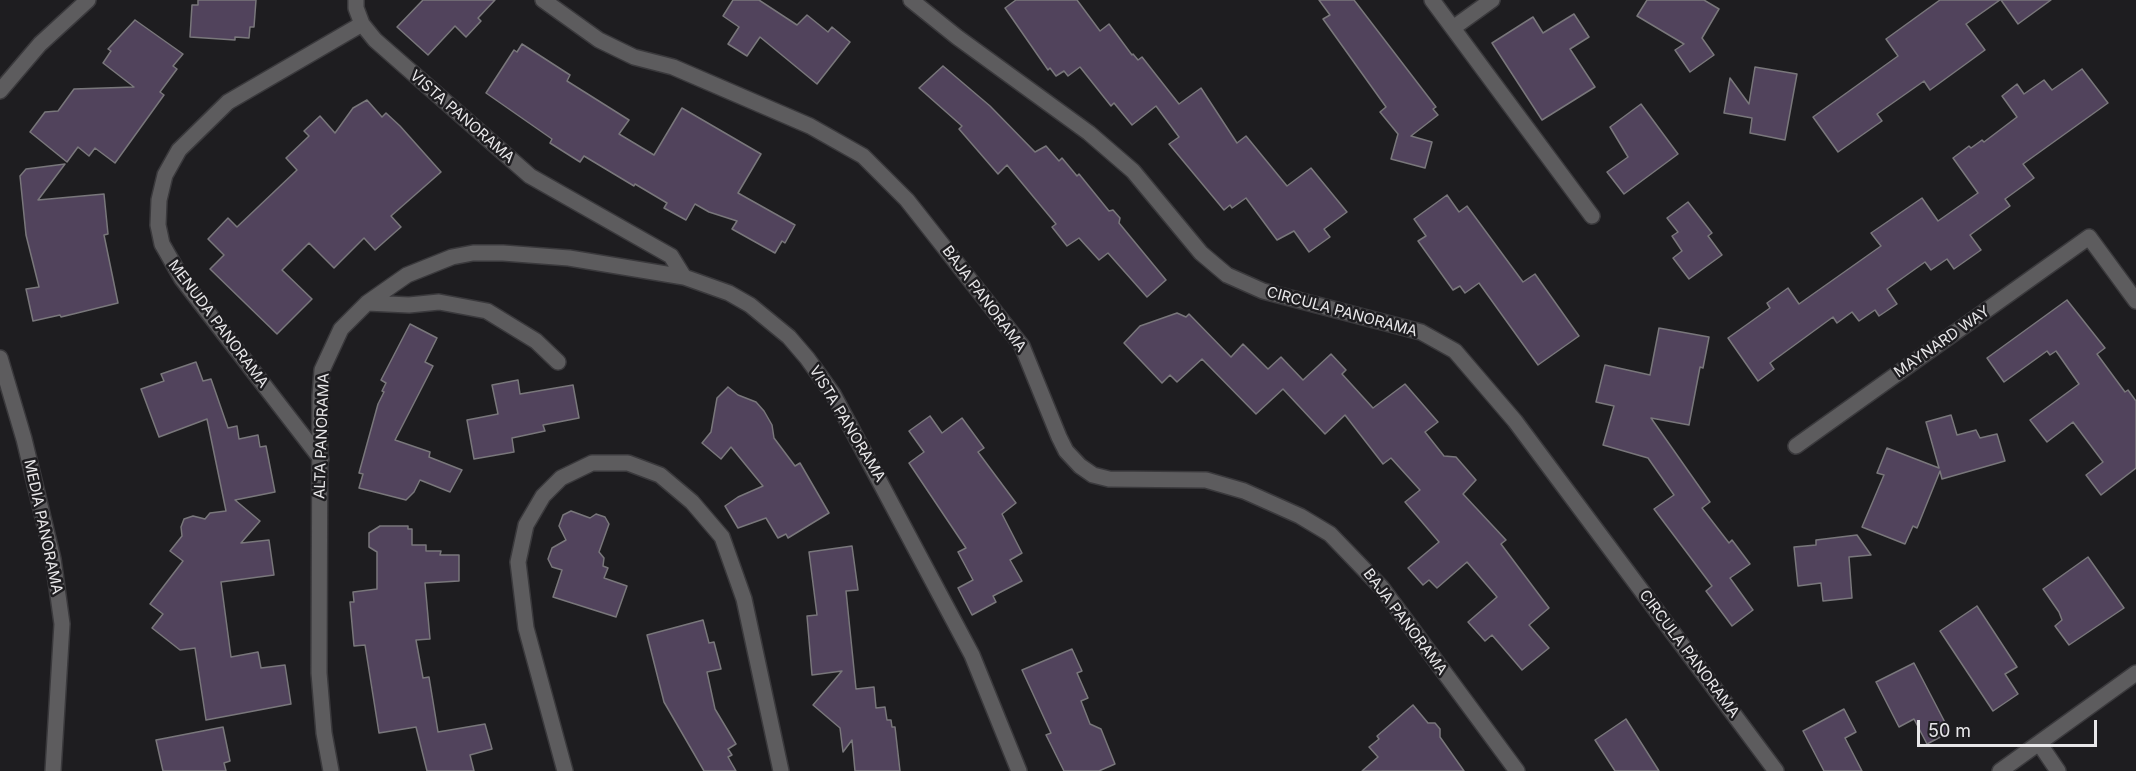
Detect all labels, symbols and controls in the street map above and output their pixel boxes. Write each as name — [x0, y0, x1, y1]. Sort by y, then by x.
street label: VISTA PANORAMA — [406, 67, 518, 167]
street label: BAJA PANORAMA — [938, 242, 1030, 356]
street label: MENUDA PANORAMA — [164, 257, 272, 391]
street label: CIRCULA PANORAMA — [1265, 283, 1419, 341]
street label: MAYNARD WAY — [1891, 302, 1993, 382]
street label: VISTA PANORAMA — [805, 363, 889, 485]
street label: ALTA PANORAMA — [311, 373, 333, 499]
street label: MEDIA PANORAMA — [20, 458, 66, 596]
street label: BAJA PANORAMA — [1359, 565, 1451, 679]
street label: CIRCULA PANORAMA — [1635, 587, 1743, 721]
scale bar — [1920, 708, 2100, 746]
text: 50 m — [1928, 720, 1971, 741]

